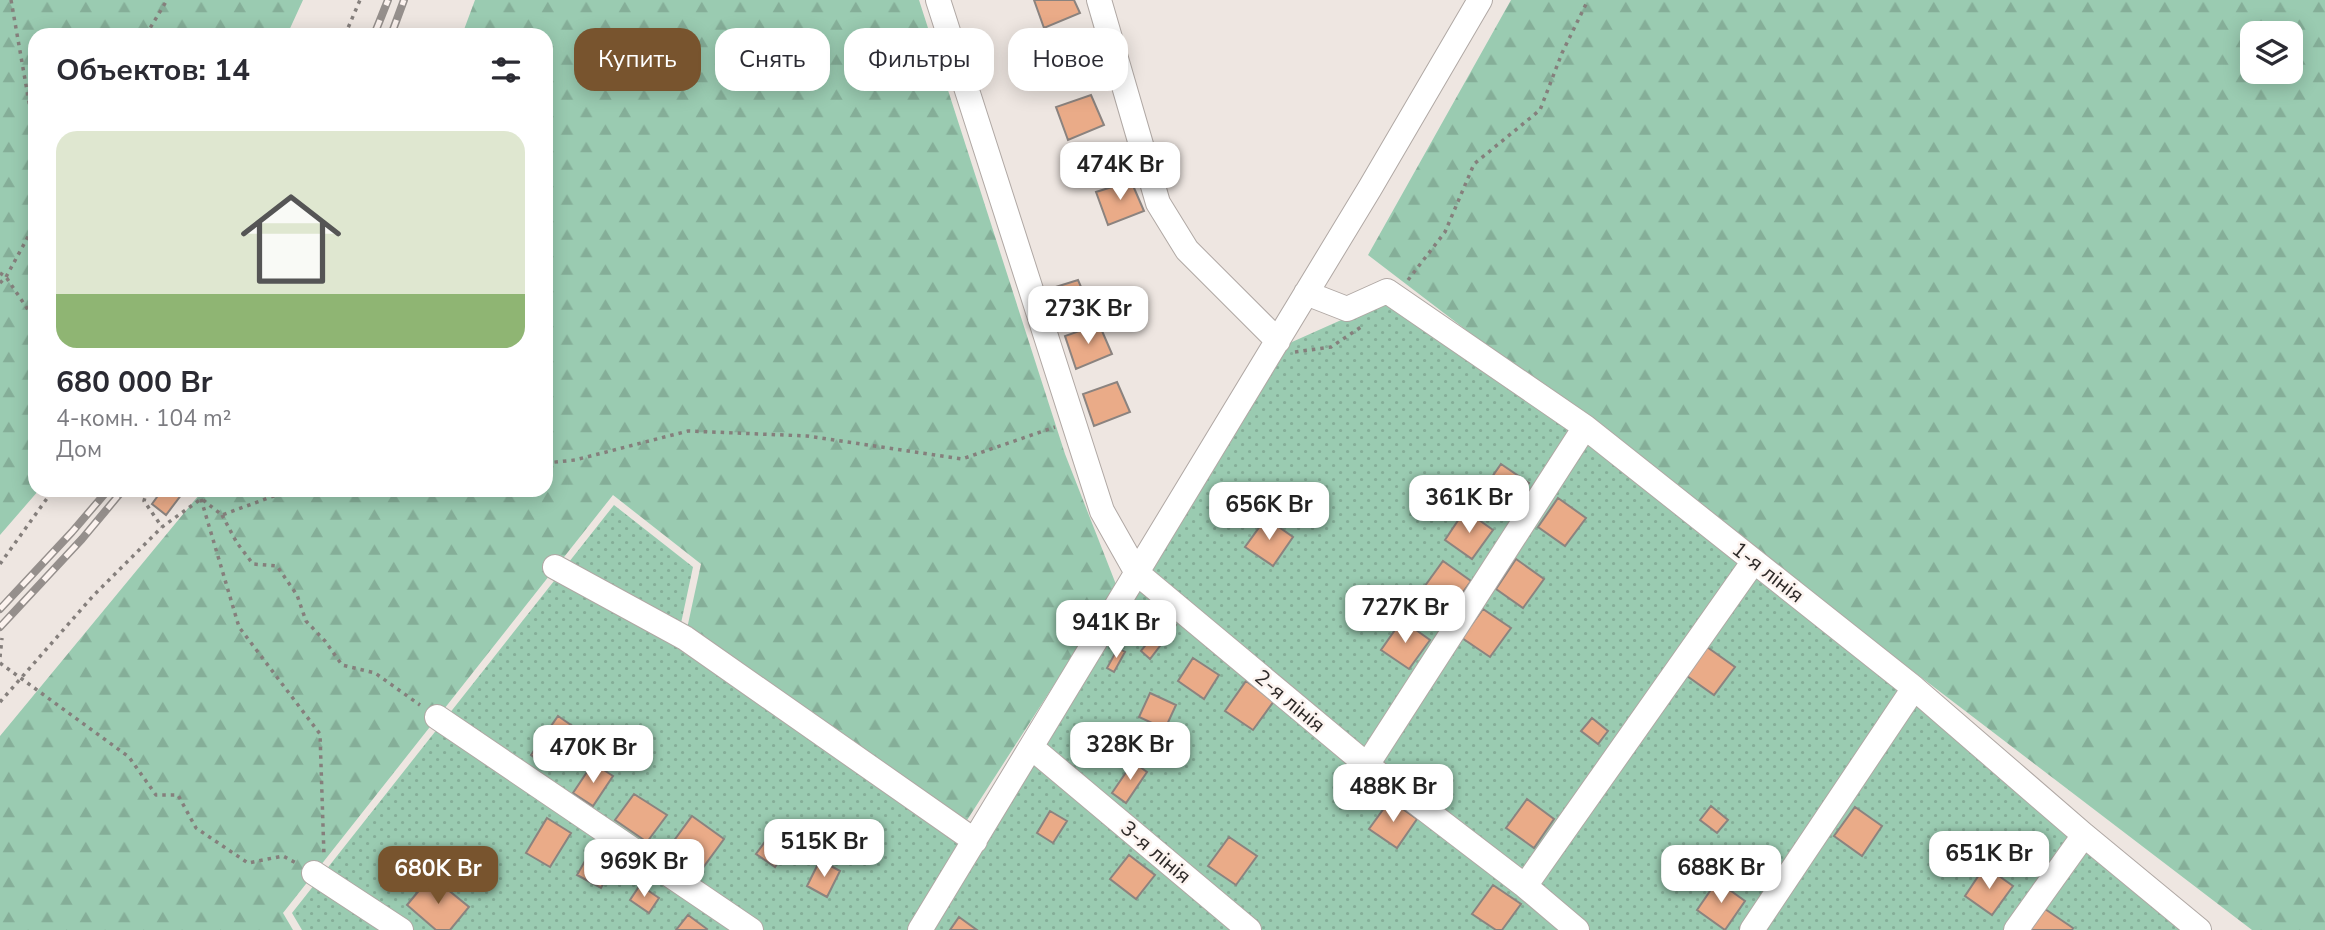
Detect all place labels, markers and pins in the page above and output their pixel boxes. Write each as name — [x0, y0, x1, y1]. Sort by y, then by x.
pin: 474K Br — [1055, 142, 1185, 202]
pin: 273K Br — [1023, 286, 1153, 346]
pin: 361K Br — [1404, 476, 1534, 535]
pin: 656K Br — [1204, 482, 1334, 542]
pin: 727K Br — [1340, 586, 1470, 645]
pin: 941K Br — [1051, 600, 1181, 660]
pin: 328K Br — [1065, 722, 1195, 782]
pin: 470K Br — [528, 726, 658, 785]
pin: 488K Br — [1328, 764, 1458, 824]
pin: 515K Br — [759, 820, 889, 879]
pin: 651K Br — [1924, 832, 2054, 891]
pin: 969K Br — [579, 839, 709, 899]
pin: 680K Br — [373, 846, 503, 906]
pin: 688K Br — [1656, 846, 1786, 905]

